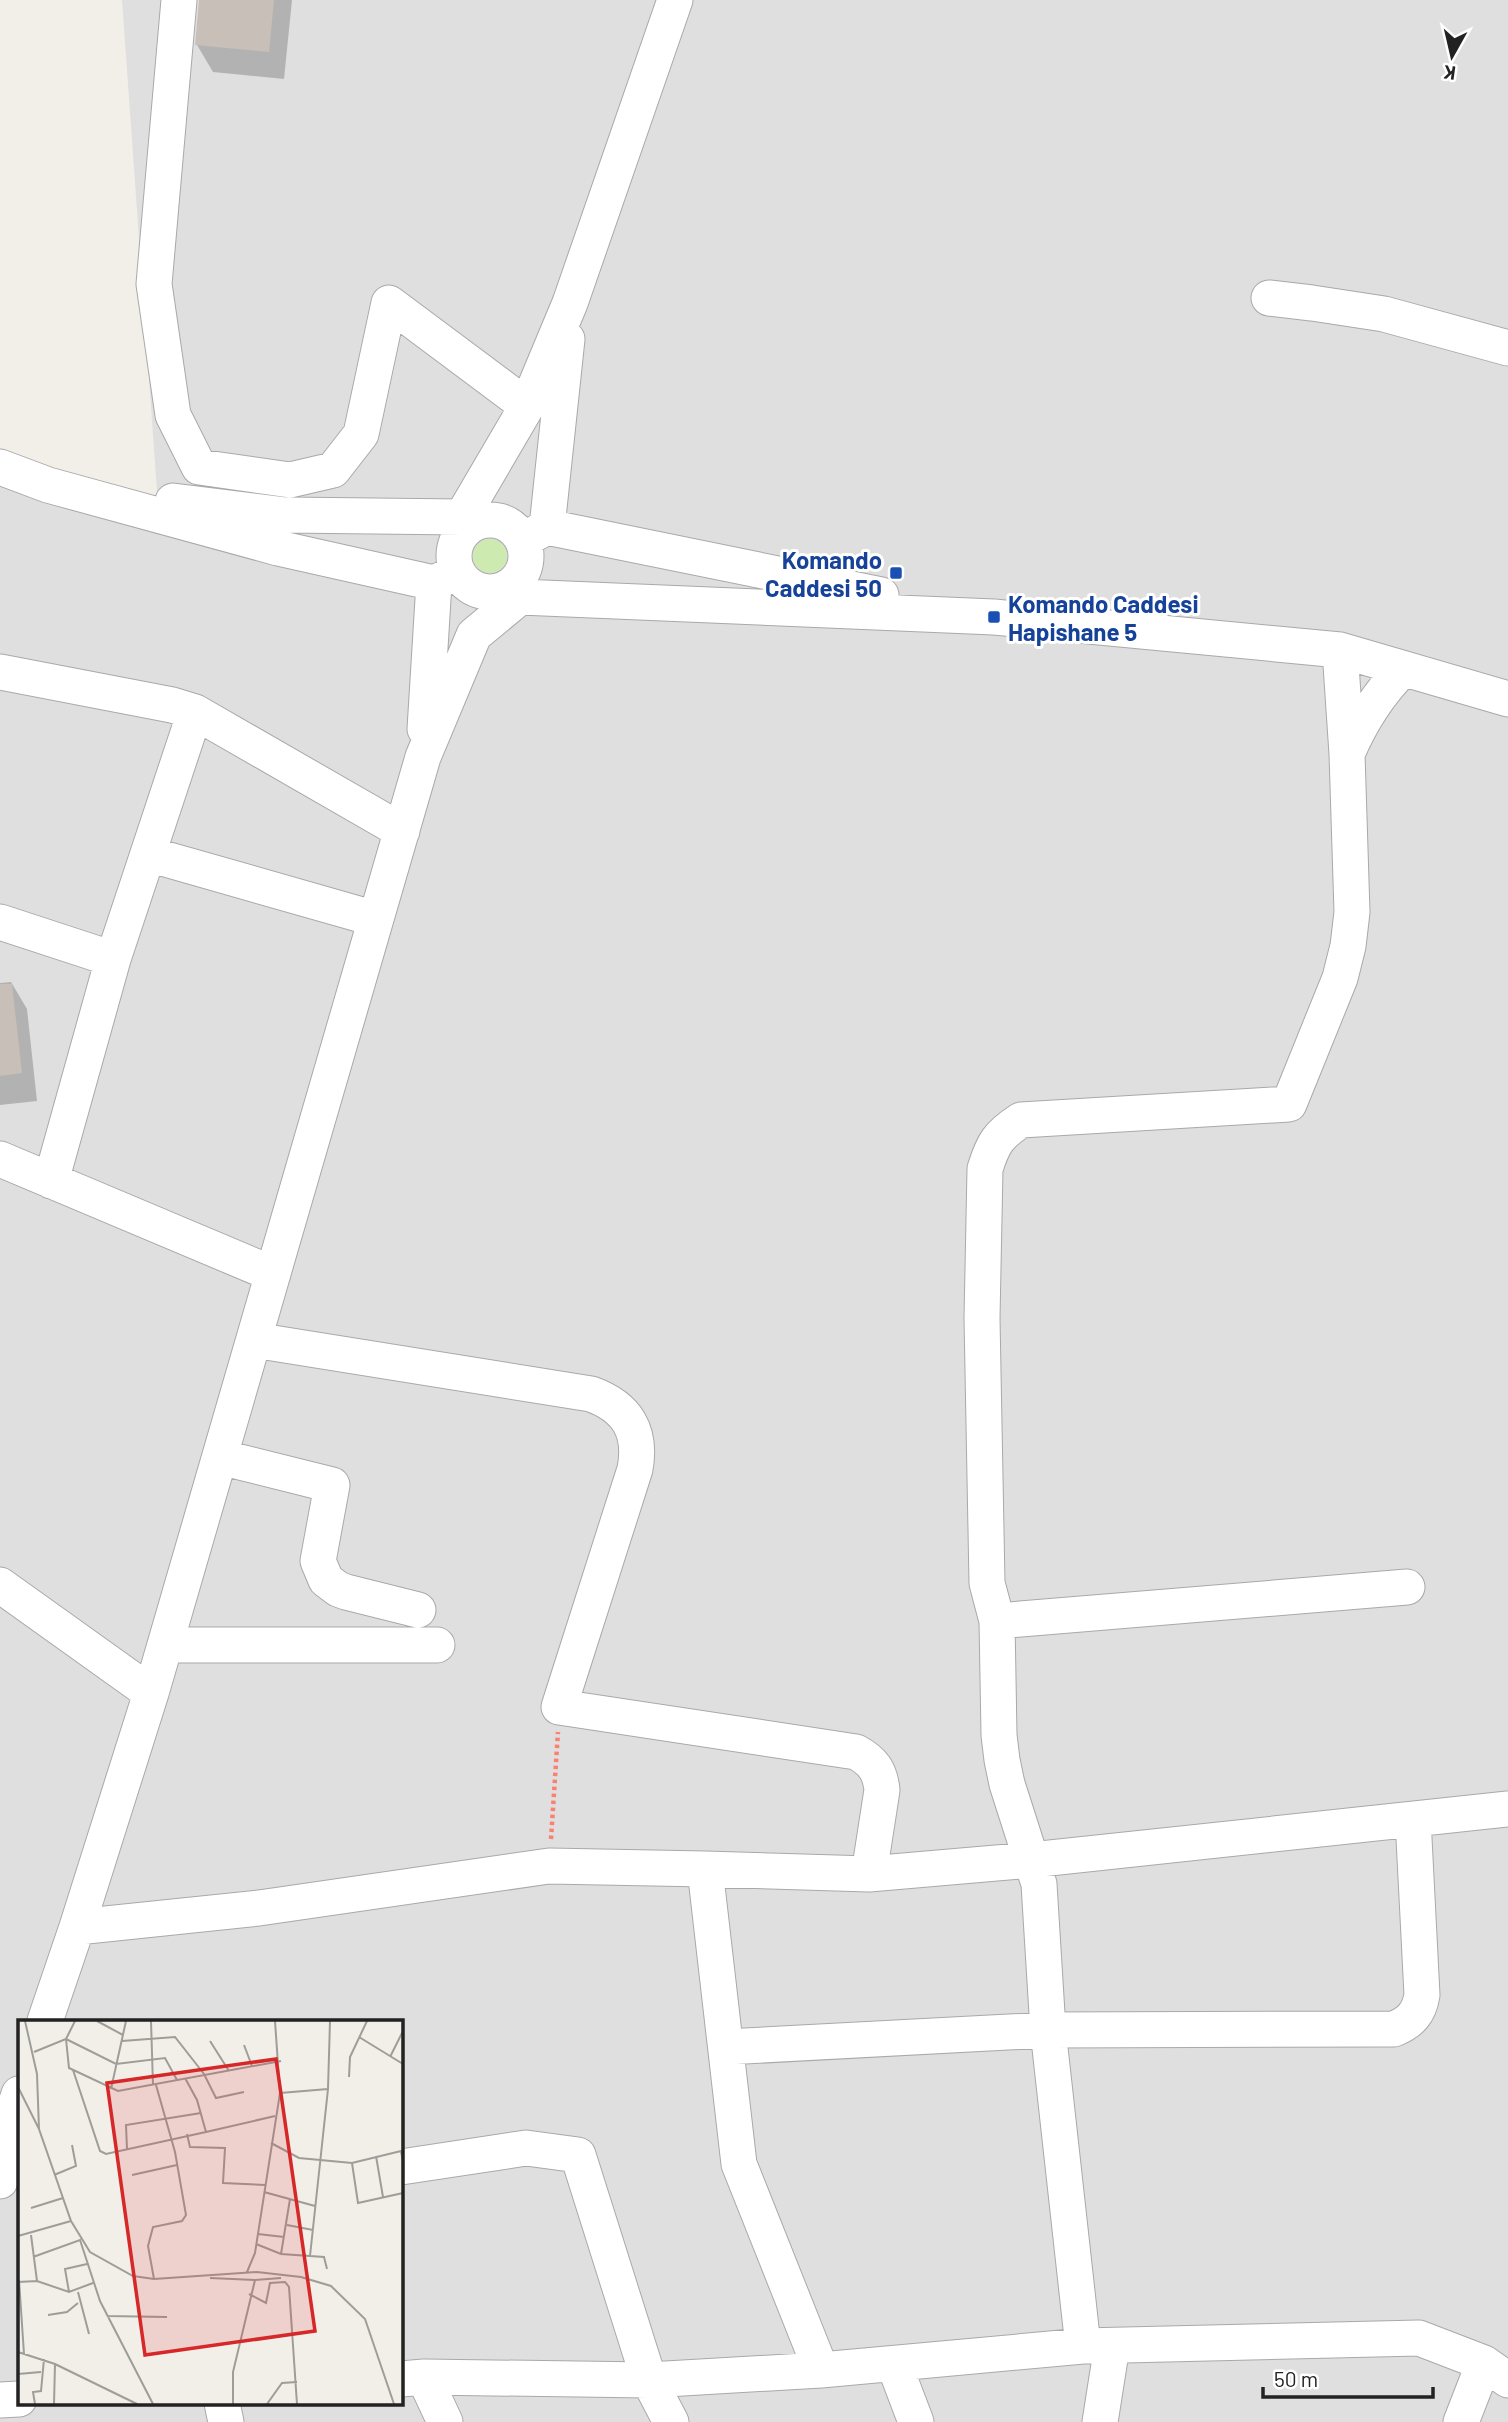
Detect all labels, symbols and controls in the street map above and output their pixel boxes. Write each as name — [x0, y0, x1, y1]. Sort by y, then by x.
north arrow — [1417, 21, 1487, 91]
text: K — [1442, 61, 1457, 86]
place label: Komando Caddesi 50 — [765, 545, 882, 602]
marker: Komando Caddesi 50 — [888, 565, 904, 581]
place label: Komando Caddesi Hapishane 5 — [1008, 589, 1199, 646]
marker: Komando Caddesi Hapishane 5 — [986, 609, 1002, 625]
inset map — [18, 2020, 402, 2404]
scale bar — [1263, 2356, 1433, 2400]
text: 50 m — [1274, 2366, 1318, 2391]

